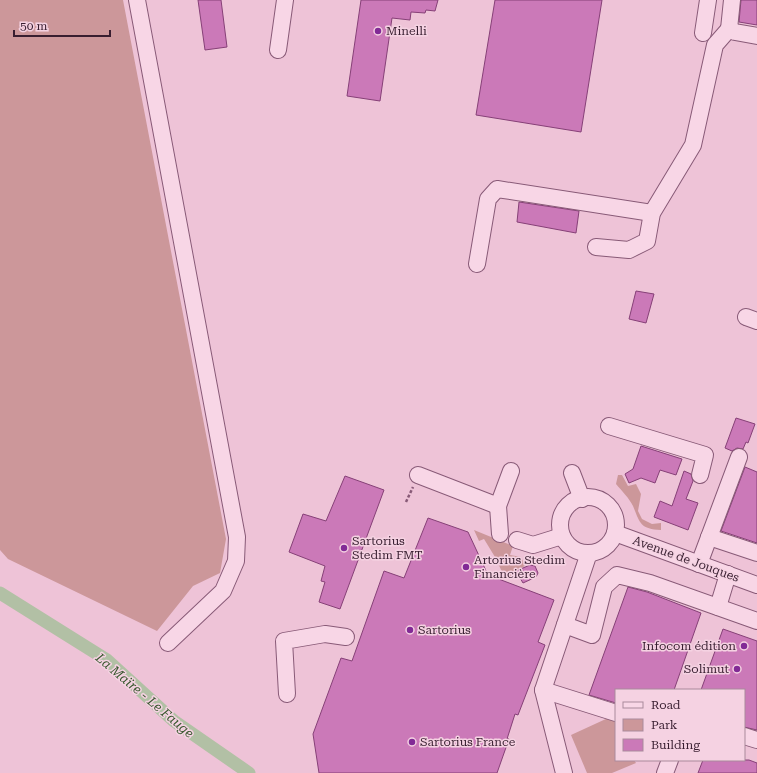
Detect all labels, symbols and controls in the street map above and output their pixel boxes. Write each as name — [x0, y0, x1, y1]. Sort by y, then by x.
scale bar — [14, 12, 110, 38]
text: 50 m — [20, 19, 47, 33]
place label: Minelli — [386, 24, 427, 38]
marker: Minelli — [373, 26, 383, 36]
street label: Avenue de Jouques — [631, 533, 741, 585]
place label: Sartorius Stedim FMT — [352, 534, 423, 562]
marker: Sartorius Stedim FMT — [339, 543, 349, 553]
place label: Artorius Stedim Financière — [474, 553, 565, 581]
marker: Artorius Stedim Financière — [461, 562, 471, 572]
place label: Sartorius — [418, 623, 471, 637]
marker: Sartorius — [405, 625, 415, 635]
place label: Infocom édition — [642, 639, 736, 653]
marker: Infocom édition — [739, 641, 749, 651]
water label: La Maïre - Le Fauge — [92, 649, 197, 741]
place label: Solimut — [684, 662, 730, 676]
marker: Solimut — [732, 664, 742, 674]
legend — [615, 689, 745, 761]
text: Road — [651, 698, 681, 712]
text: Park — [651, 718, 678, 732]
place label: Sartorius France — [420, 735, 516, 749]
marker: Sartorius France — [407, 737, 417, 747]
text: Building — [651, 738, 700, 752]

